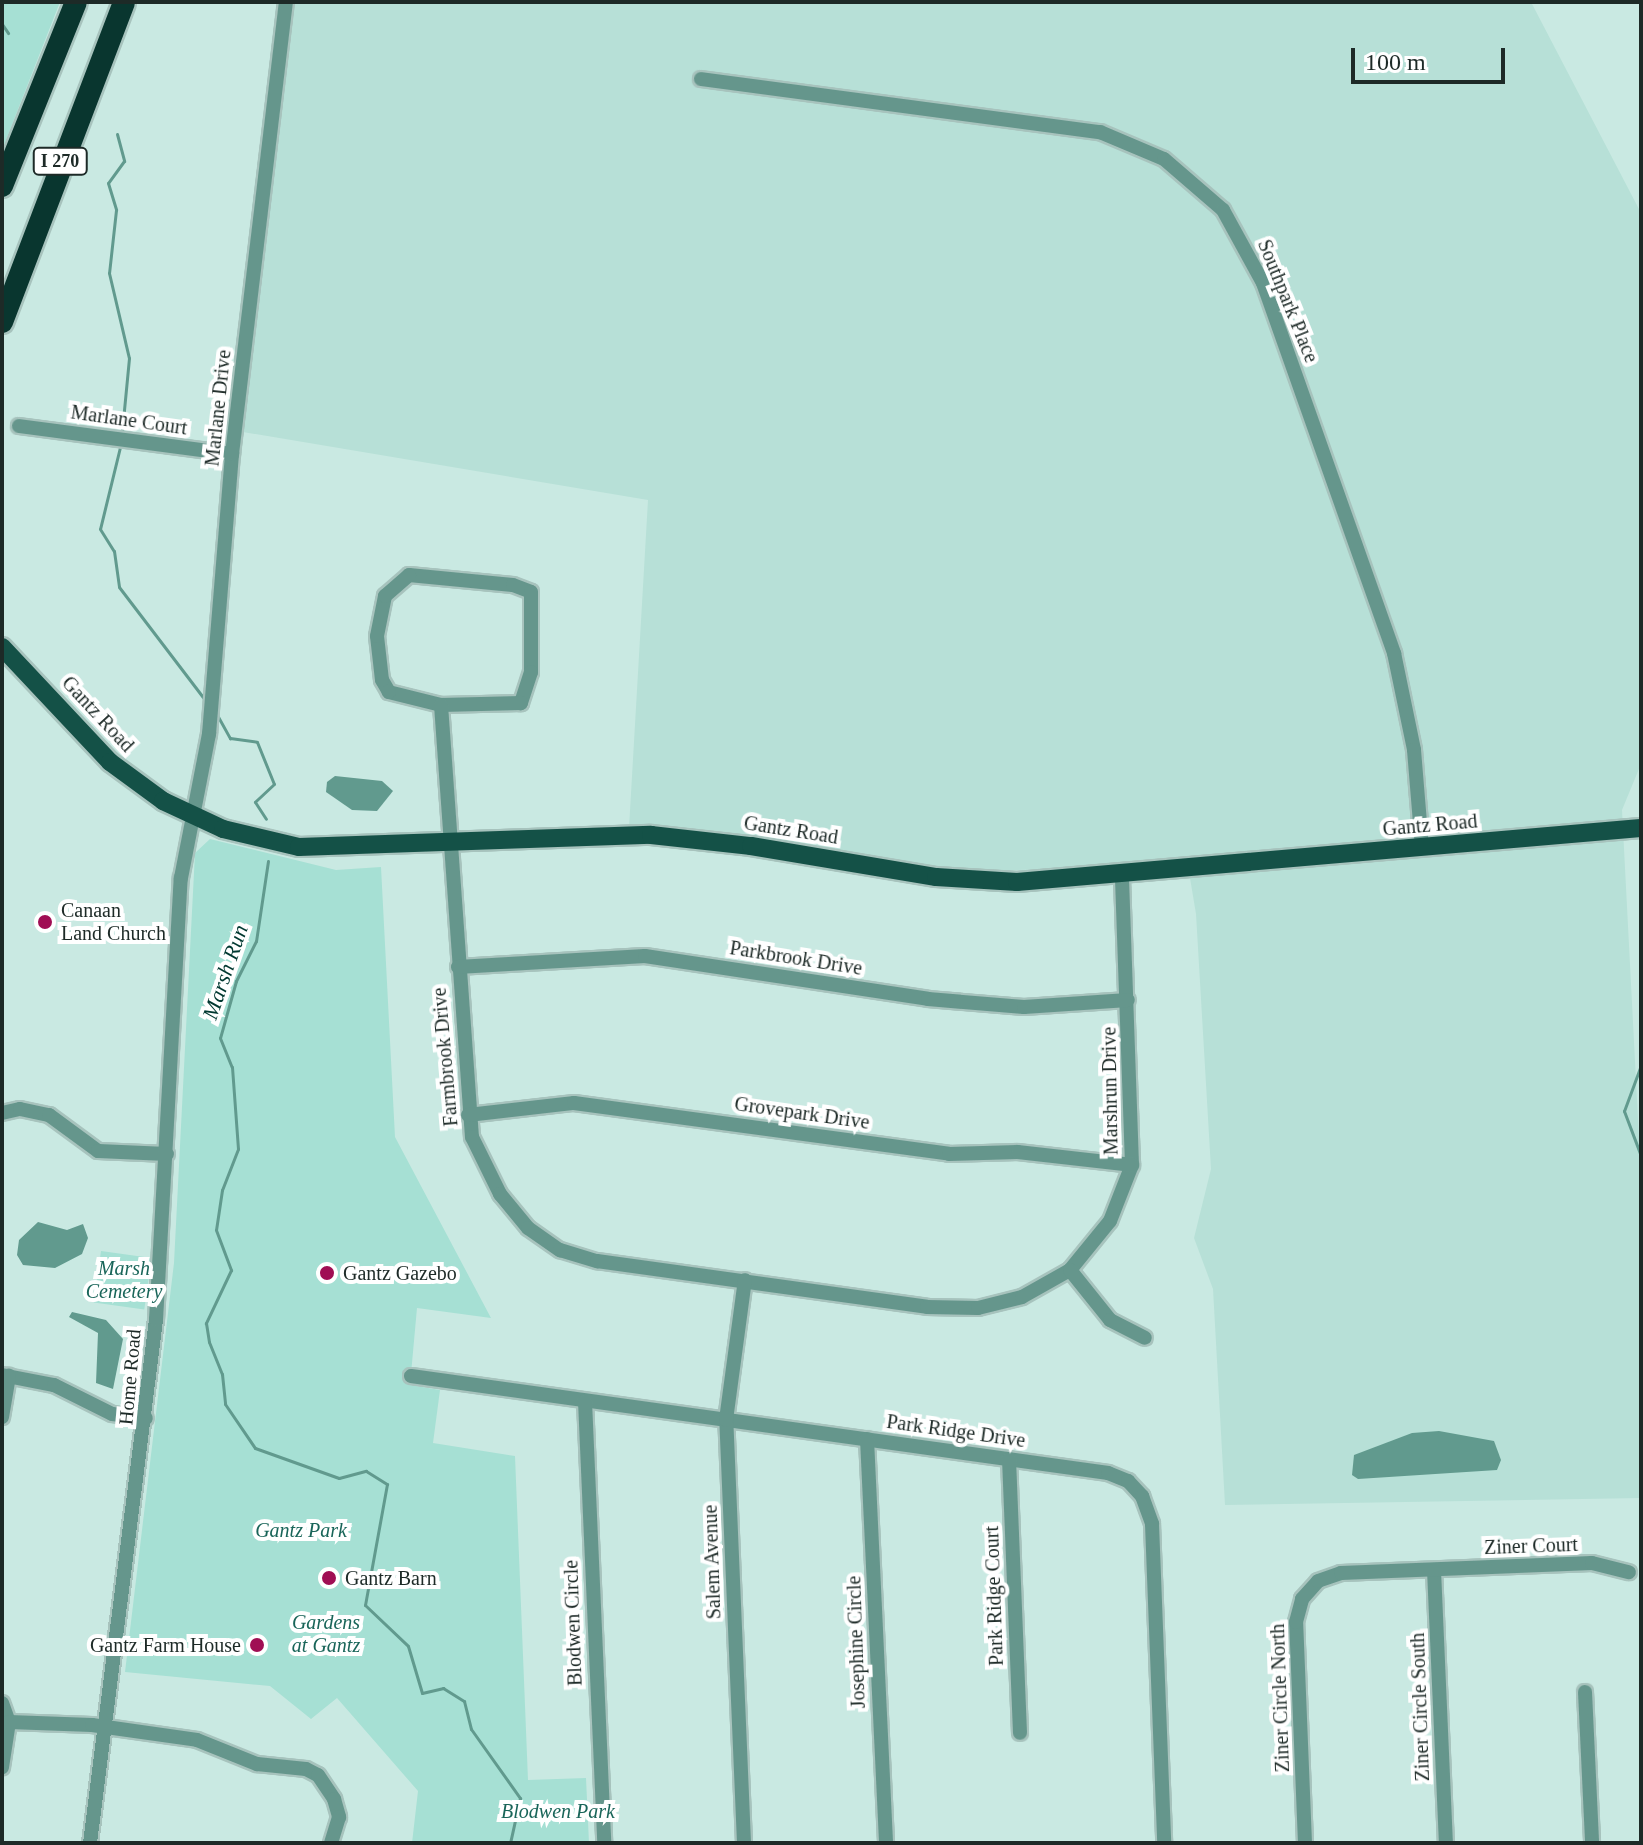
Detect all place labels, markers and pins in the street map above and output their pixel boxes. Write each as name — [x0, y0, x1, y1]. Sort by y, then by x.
place label: Canaan Land Church — [61, 898, 166, 945]
marker: Canaan Land Church — [36, 913, 54, 931]
place label: Gantz Gazebo — [343, 1261, 457, 1285]
marker: Gantz Gazebo — [318, 1264, 336, 1282]
place label: Gantz Barn — [345, 1566, 437, 1590]
marker: Gantz Barn — [320, 1569, 338, 1587]
place label: Gantz Farm House — [90, 1633, 241, 1657]
marker: Gantz Farm House — [248, 1636, 266, 1654]

